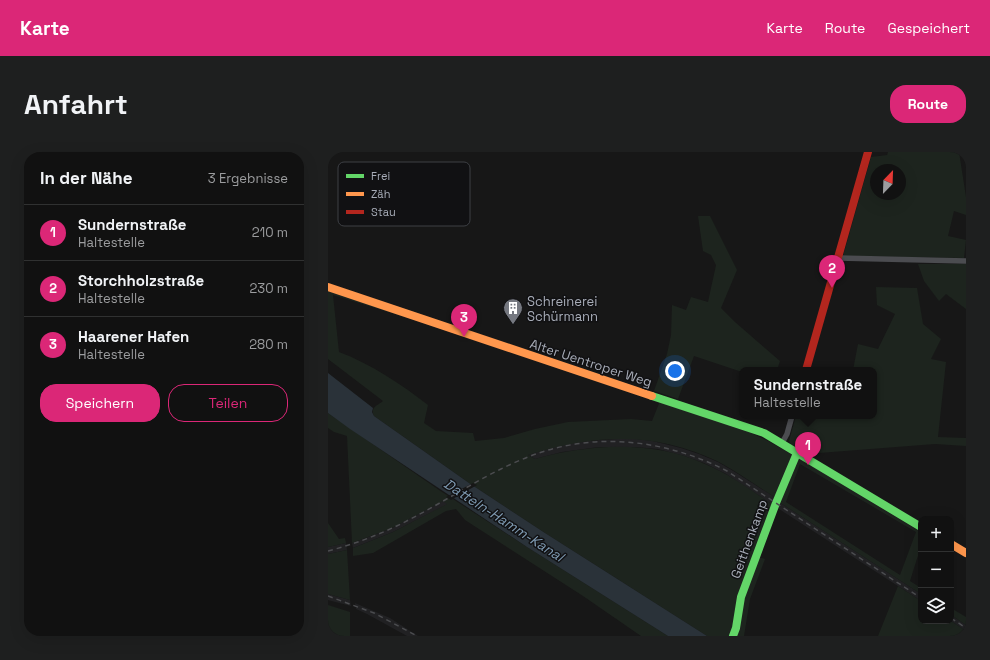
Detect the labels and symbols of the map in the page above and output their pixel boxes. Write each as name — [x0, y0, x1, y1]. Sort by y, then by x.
legend — [338, 162, 470, 226]
north arrow — [870, 164, 906, 200]
text: Frei — [371, 169, 390, 183]
text: Zäh — [371, 187, 390, 201]
text: Stau — [371, 205, 396, 219]
pin: 2 — [819, 255, 845, 288]
place label: Schreinerei Schürmann — [527, 293, 598, 325]
building icon: Schreinerei Schürmann — [502, 297, 524, 325]
pin: 3 — [451, 304, 477, 337]
street label: Alter Uentroper Weg — [528, 335, 654, 391]
your location — [665, 361, 685, 381]
pin: 1 — [795, 432, 821, 465]
water label: Datteln-Hamm-Kanal — [441, 475, 569, 566]
street label: Geithenkamp — [727, 497, 771, 581]

